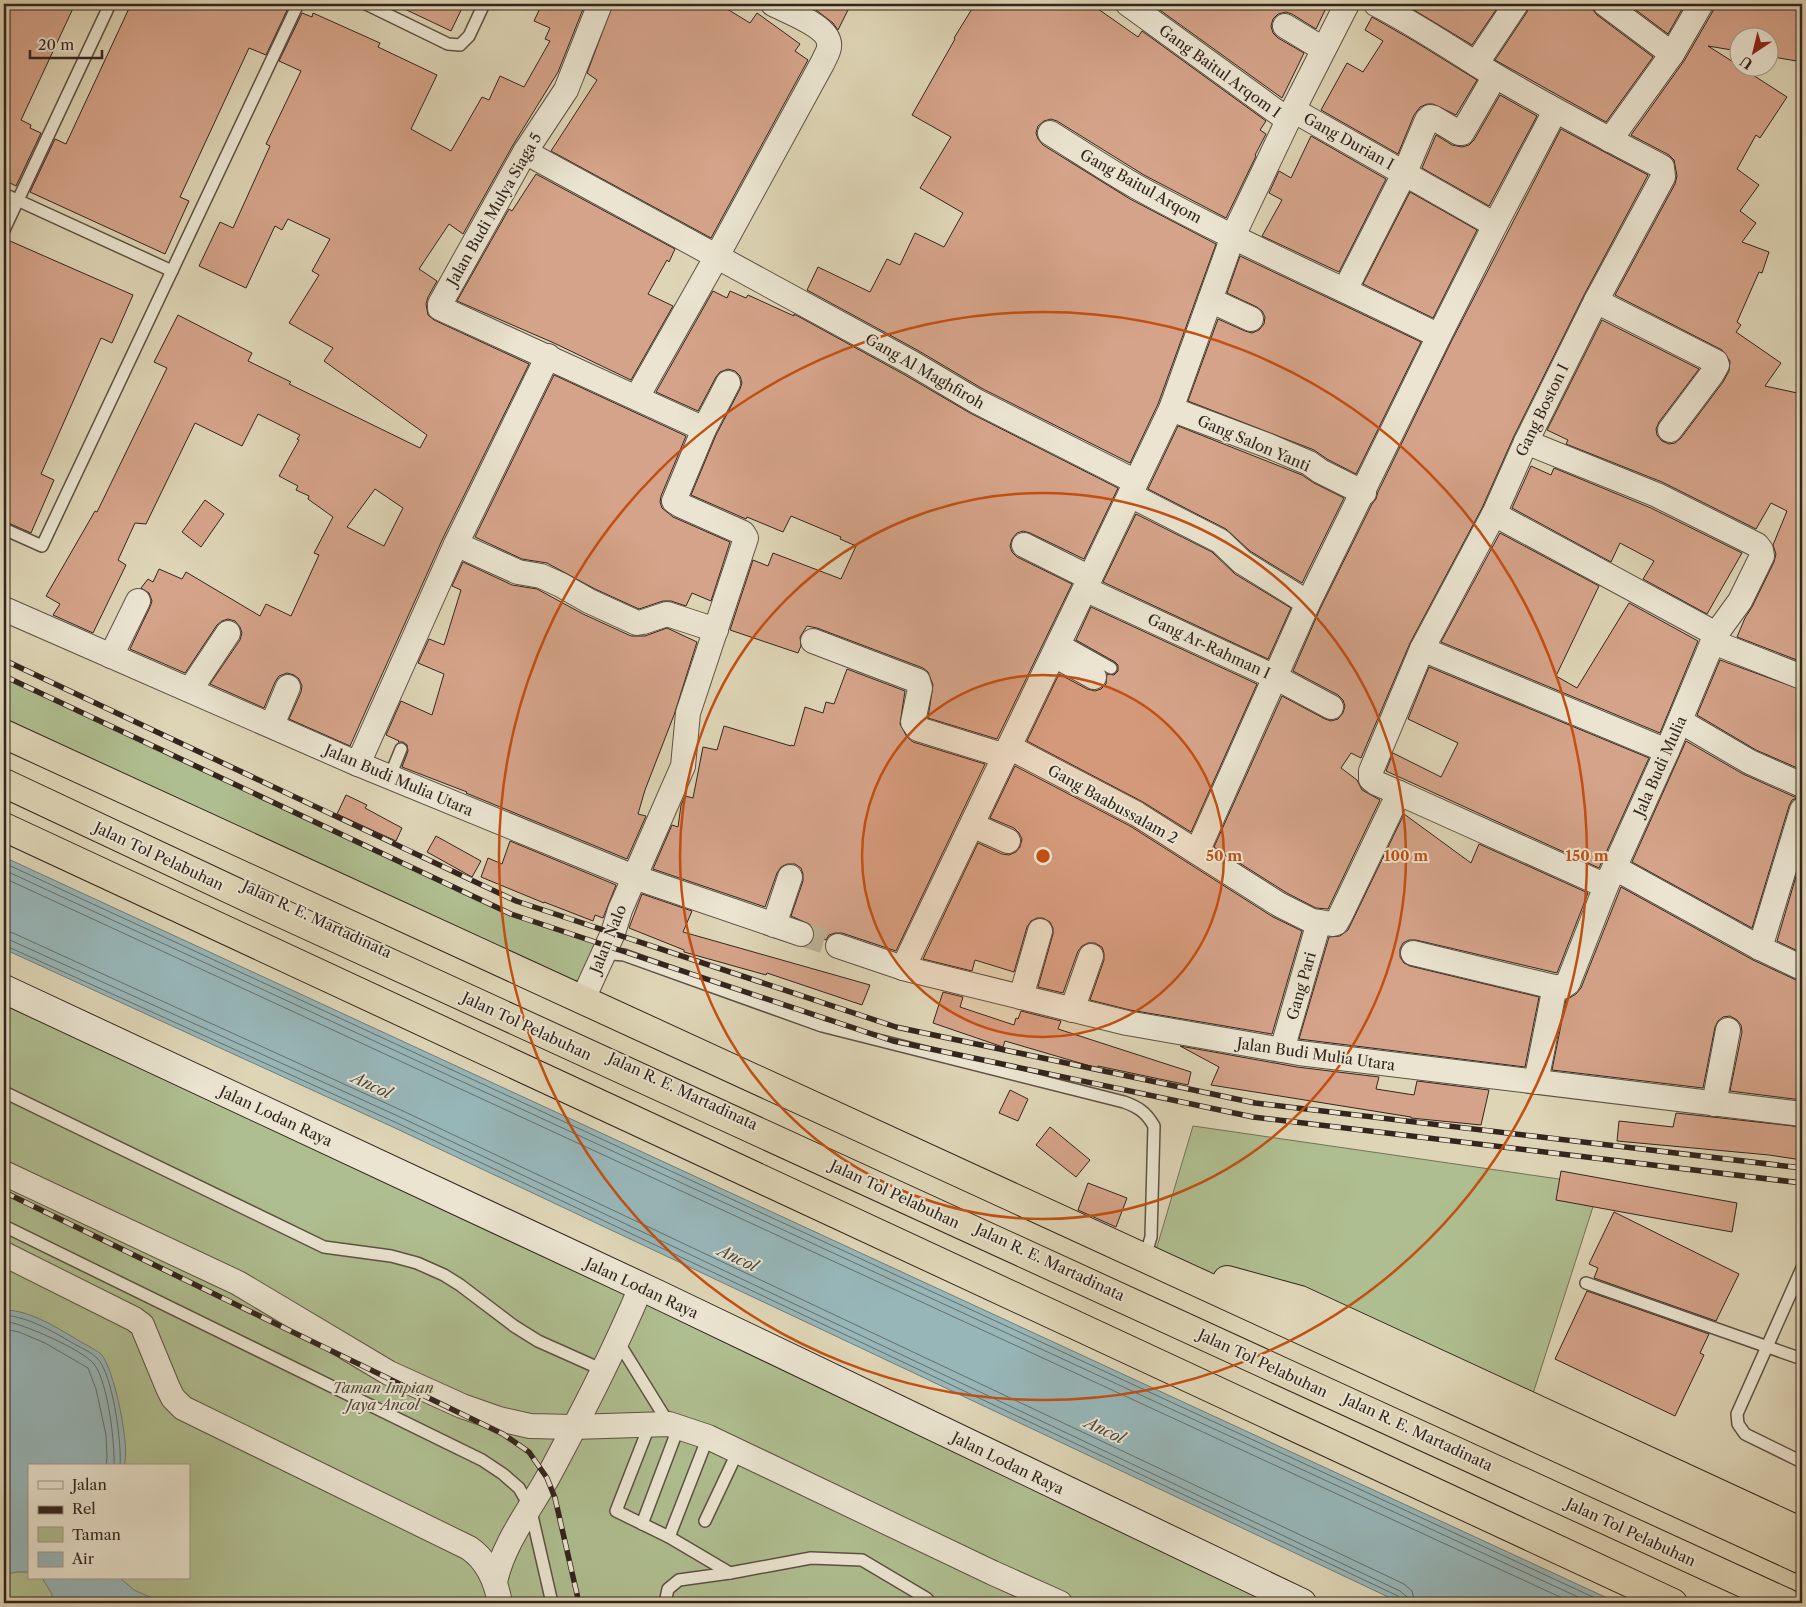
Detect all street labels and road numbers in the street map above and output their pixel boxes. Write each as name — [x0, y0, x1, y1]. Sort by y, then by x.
street label: Gang Baitul Arqom I — [1155, 20, 1285, 122]
street label: Gang Durian I — [1300, 108, 1398, 174]
street label: Jalan Budi Mulya Siaga 5 — [441, 129, 546, 291]
street label: Gang Baitul Arqom — [1077, 145, 1205, 227]
street label: Gang Al Maghfiroh — [862, 329, 989, 413]
street label: Gang Boston I — [1511, 360, 1573, 460]
street label: Gang Salon Yanti — [1195, 411, 1314, 476]
street label: Gang Ar-Rahman I — [1145, 609, 1273, 683]
street label: Jala Budi Mulia — [1629, 713, 1691, 821]
street label: Jalan Budi Mulia Utara — [320, 739, 476, 820]
street label: Gang Baabussalam 2 — [1045, 760, 1181, 848]
street label: Jalan Tol Pelabuhan — [89, 817, 228, 895]
street label: Jalan R. E. Martadinata — [237, 875, 395, 962]
street label: Jalan Nalo — [585, 902, 630, 978]
street label: Gang Pari — [1282, 949, 1320, 1022]
street label: Jalan Tol Pelabuhan — [457, 987, 596, 1065]
street label: Jalan Budi Mulia Utara — [1234, 1033, 1396, 1075]
street label: Jalan R. E. Martadinata — [603, 1047, 761, 1134]
street label: Jalan Lodan Raya — [215, 1081, 336, 1151]
street label: Jalan Tol Pelabuhan — [825, 1155, 964, 1233]
street label: Jalan R. E. Martadinata — [970, 1218, 1128, 1305]
street label: Jalan Lodan Raya — [581, 1253, 702, 1323]
street label: Jalan Tol Pelabuhan — [1193, 1324, 1332, 1402]
street label: Jalan R. E. Martadinata — [1338, 1388, 1496, 1475]
street label: Jalan Lodan Raya — [947, 1427, 1067, 1498]
street label: Jalan Tol Pelabuhan — [1561, 1493, 1700, 1571]

